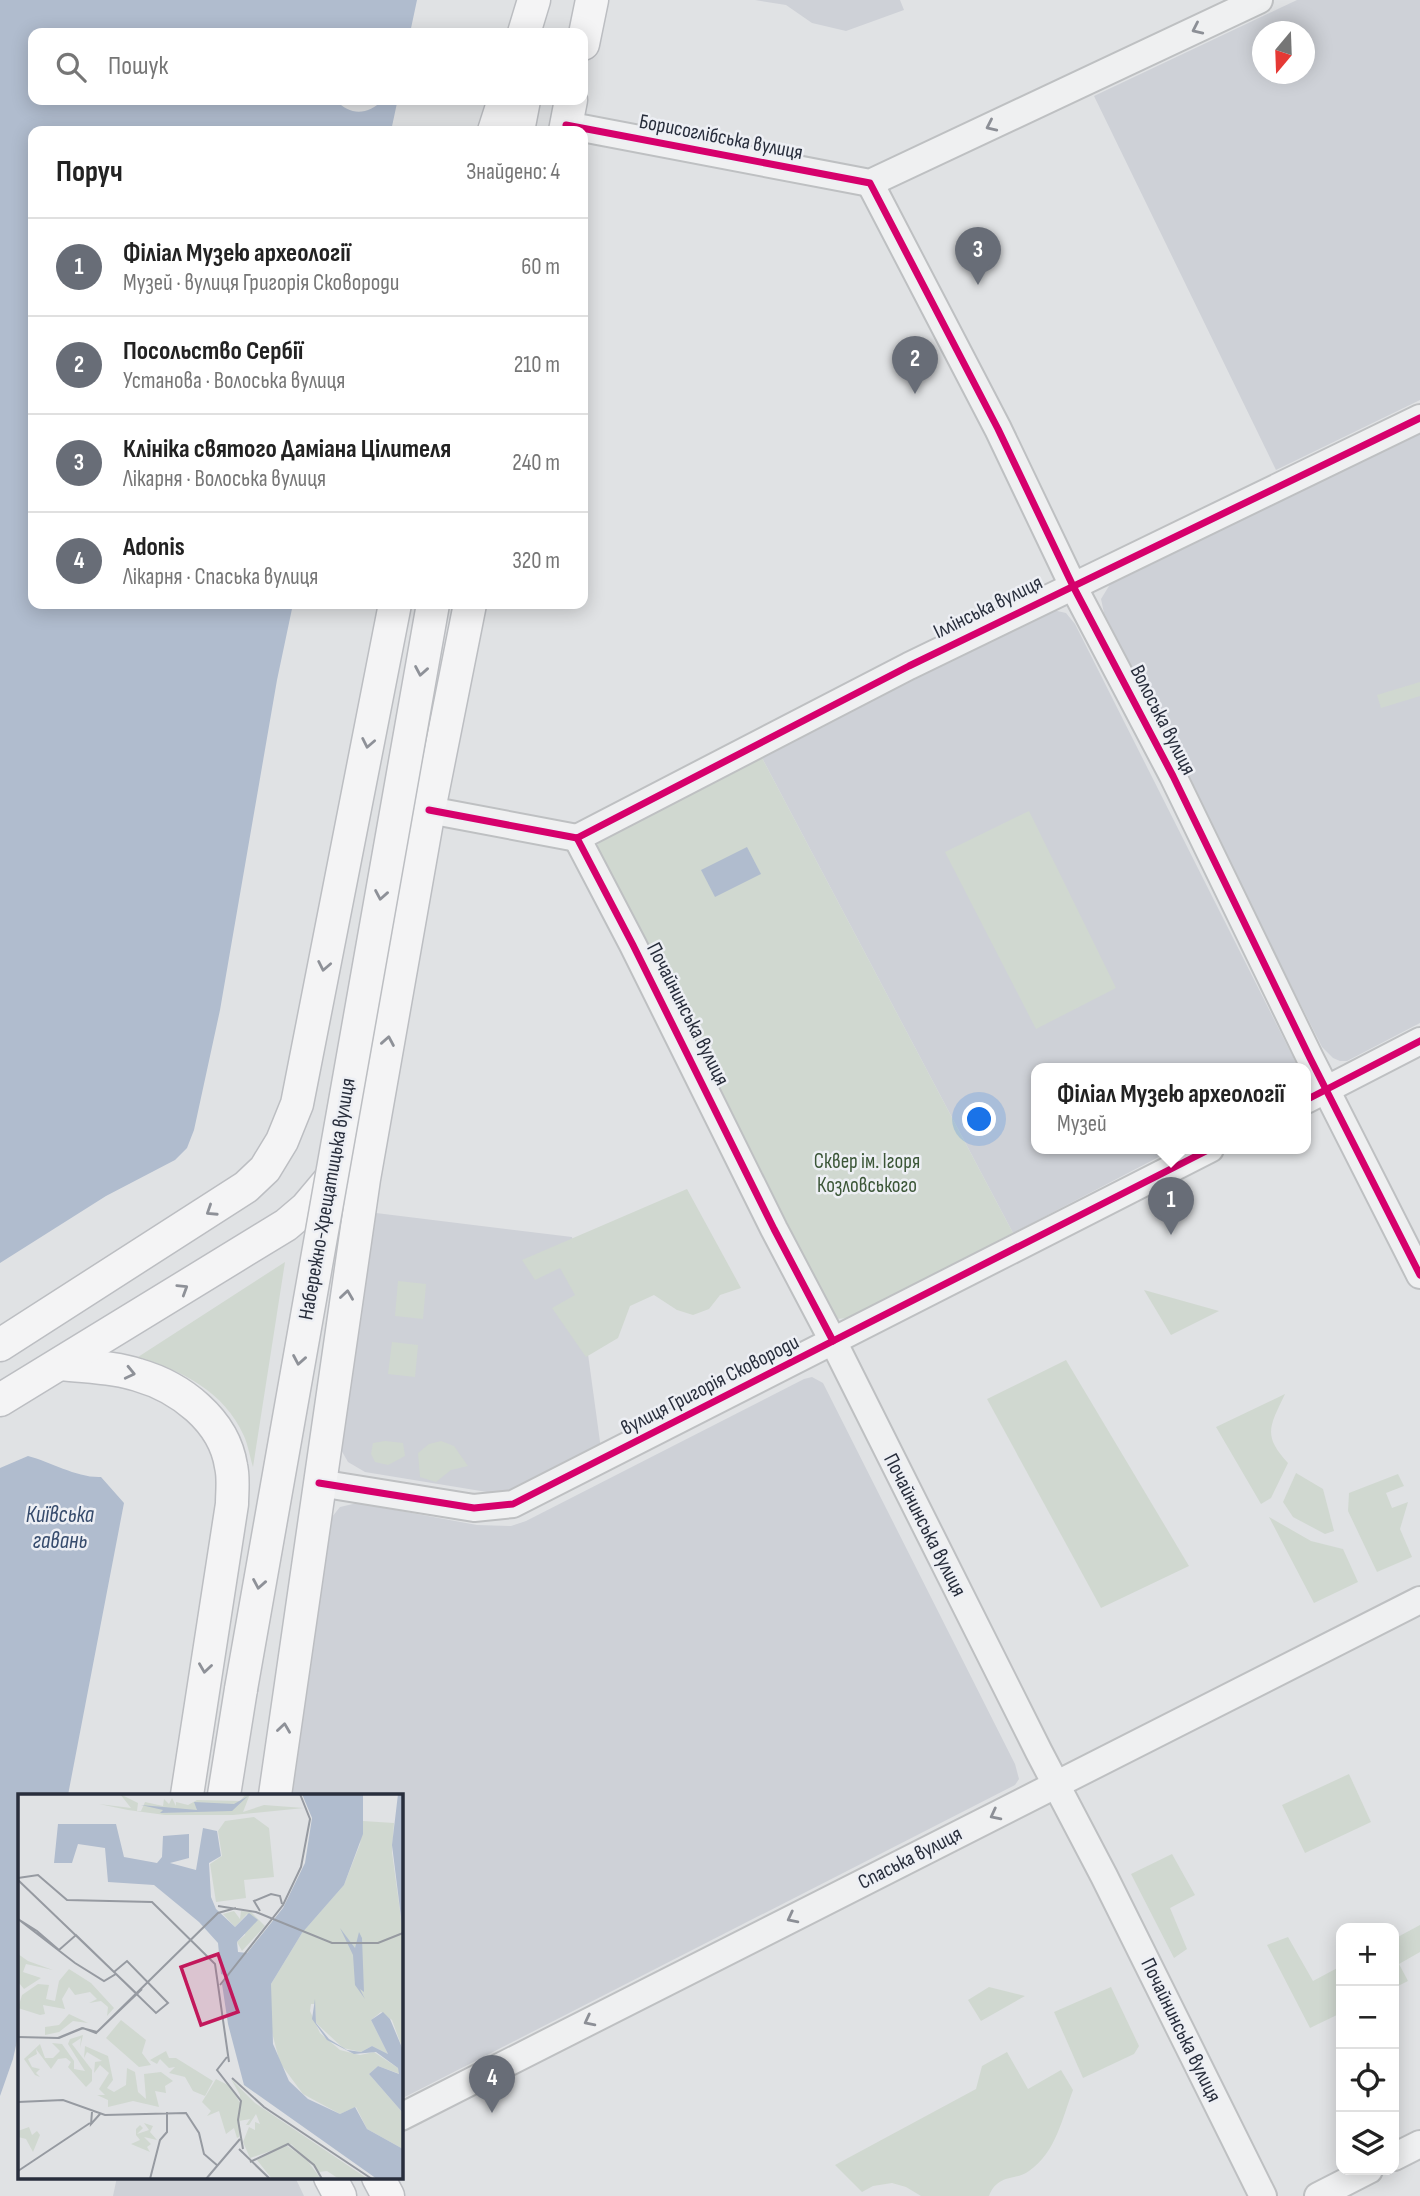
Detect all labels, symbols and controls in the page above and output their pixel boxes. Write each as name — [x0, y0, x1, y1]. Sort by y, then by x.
one-way arrow — [1192, 21, 1204, 35]
north arrow — [1252, 21, 1315, 84]
search box — [28, 28, 588, 105]
icon: search — [52, 48, 90, 86]
text: Пошук — [108, 51, 168, 82]
street label: Борисоглібська вулиця — [637, 109, 805, 165]
one-way arrow — [986, 118, 998, 132]
text: Поруч — [56, 154, 123, 190]
text: Знайдено: 4 — [466, 158, 560, 186]
pin: 3 — [955, 227, 1001, 285]
text: Філіал Музею археології — [123, 238, 351, 269]
text: 1 — [74, 253, 84, 281]
text: 60 m — [521, 253, 560, 281]
text: Музей · вулиця Григорія Сковороди — [123, 269, 399, 297]
text: Посольство Сербії — [123, 336, 303, 367]
pin: 2 — [892, 336, 938, 394]
text: 2 — [74, 351, 84, 379]
text: 210 m — [514, 351, 560, 379]
text: Установа · Волоська вулиця — [123, 367, 345, 395]
text: Клініка святого Даміана Цілителя — [123, 434, 451, 465]
text: 3 — [74, 449, 84, 477]
text: 240 m — [512, 449, 560, 477]
text: Лікарня · Волоська вулиця — [123, 465, 326, 493]
text: Adonis — [123, 532, 185, 563]
text: 4 — [74, 547, 84, 575]
text: 320 m — [512, 547, 560, 575]
text: Лікарня · Спаська вулиця — [123, 563, 318, 591]
street label: Іллінська вулиця — [930, 570, 1046, 644]
street label: Волоська вулиця — [1125, 661, 1201, 779]
one-way arrow — [414, 665, 429, 677]
one-way arrow — [361, 737, 376, 749]
one-way arrow — [374, 889, 389, 901]
street label: Почайнинська вулиця — [641, 938, 735, 1090]
one-way arrow — [318, 960, 333, 972]
one-way arrow — [380, 1035, 395, 1046]
popup — [1031, 1063, 1311, 1154]
street label: Набережно-Хрещатицька вулиця — [293, 1076, 361, 1322]
text: Філіал Музею археології — [1057, 1079, 1285, 1110]
your location — [962, 1102, 996, 1136]
text: Музей — [1057, 1110, 1107, 1138]
park label: Сквер ім. Ігоря Козловського — [814, 1149, 920, 1198]
pin: 1 — [1148, 1177, 1194, 1235]
one-way arrow — [206, 1203, 219, 1216]
one-way arrow — [175, 1284, 188, 1297]
one-way arrow — [339, 1289, 354, 1301]
street label: вулиця Григорія Сковороди — [617, 1329, 803, 1441]
one-way arrow — [292, 1354, 307, 1366]
one-way arrow — [124, 1365, 136, 1380]
street label: Почайнинська вулиця — [878, 1449, 972, 1601]
water label: Київська гавань — [26, 1501, 95, 1555]
one-way arrow — [252, 1578, 267, 1590]
one-way arrow — [198, 1662, 213, 1674]
one-way arrow — [276, 1722, 291, 1734]
inset map — [18, 1794, 402, 2178]
one-way arrow — [990, 1807, 1002, 1821]
street label: Спаська вулиця — [854, 1821, 966, 1895]
one-way arrow — [787, 1910, 799, 1923]
map controls — [1336, 1923, 1399, 2175]
button: + — [1336, 1923, 1399, 1986]
street label: Почайнинська вулиця — [1135, 1954, 1227, 2106]
button: − — [1336, 1986, 1399, 2049]
one-way arrow — [584, 2012, 596, 2026]
button: locate — [1336, 2049, 1399, 2112]
pin: 4 — [469, 2055, 515, 2113]
button: layers — [1336, 2112, 1399, 2175]

